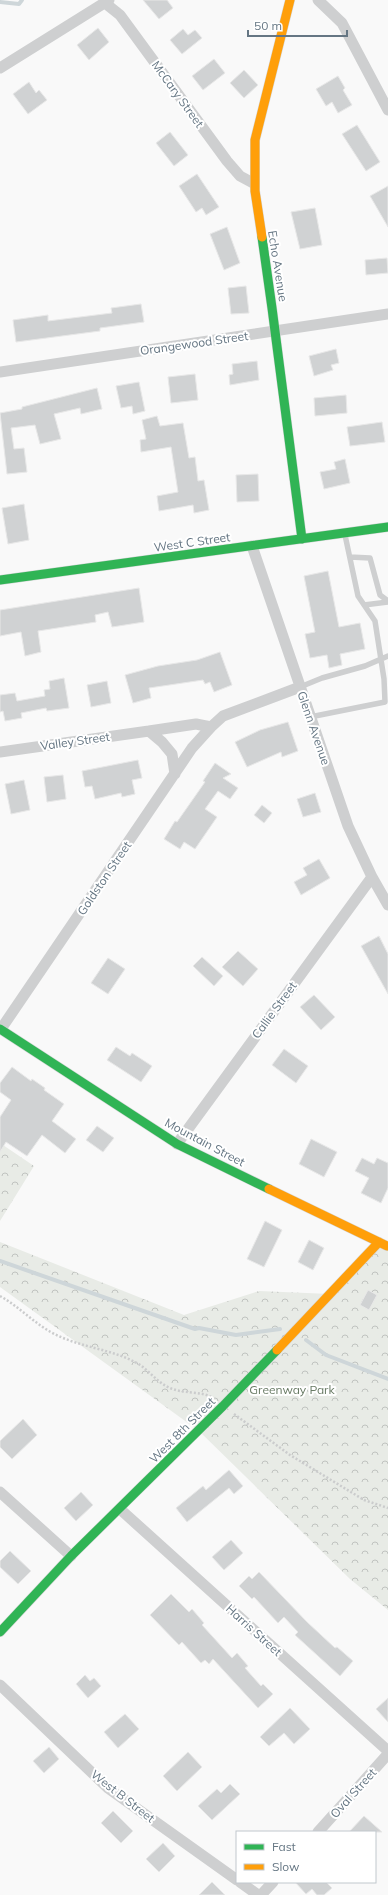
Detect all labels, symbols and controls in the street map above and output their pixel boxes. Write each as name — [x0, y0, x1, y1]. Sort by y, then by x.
scale bar — [248, 12, 347, 38]
text: 50 m — [254, 18, 282, 33]
street label: McCary Street — [149, 58, 207, 130]
street label: Echo Avenue — [265, 229, 291, 303]
street label: Orangewood Street — [139, 328, 249, 358]
street label: West C Street — [153, 529, 231, 555]
street label: Glenn Avenue — [294, 689, 334, 767]
street label: Valley Street — [39, 729, 111, 753]
street label: Goldston Street — [74, 838, 134, 918]
street label: Callie Street — [248, 979, 300, 1041]
street label: Mountain Street — [162, 1115, 248, 1169]
park label: Greenway Park — [249, 1382, 335, 1397]
street label: West 8th Street — [146, 1394, 218, 1466]
street label: Harris Street — [223, 1601, 285, 1659]
street label: Oval Street — [327, 1765, 379, 1821]
street label: West B Street — [88, 1766, 158, 1826]
legend — [236, 1831, 376, 1883]
text: Fast — [272, 1839, 296, 1854]
text: Slow — [272, 1859, 300, 1874]

